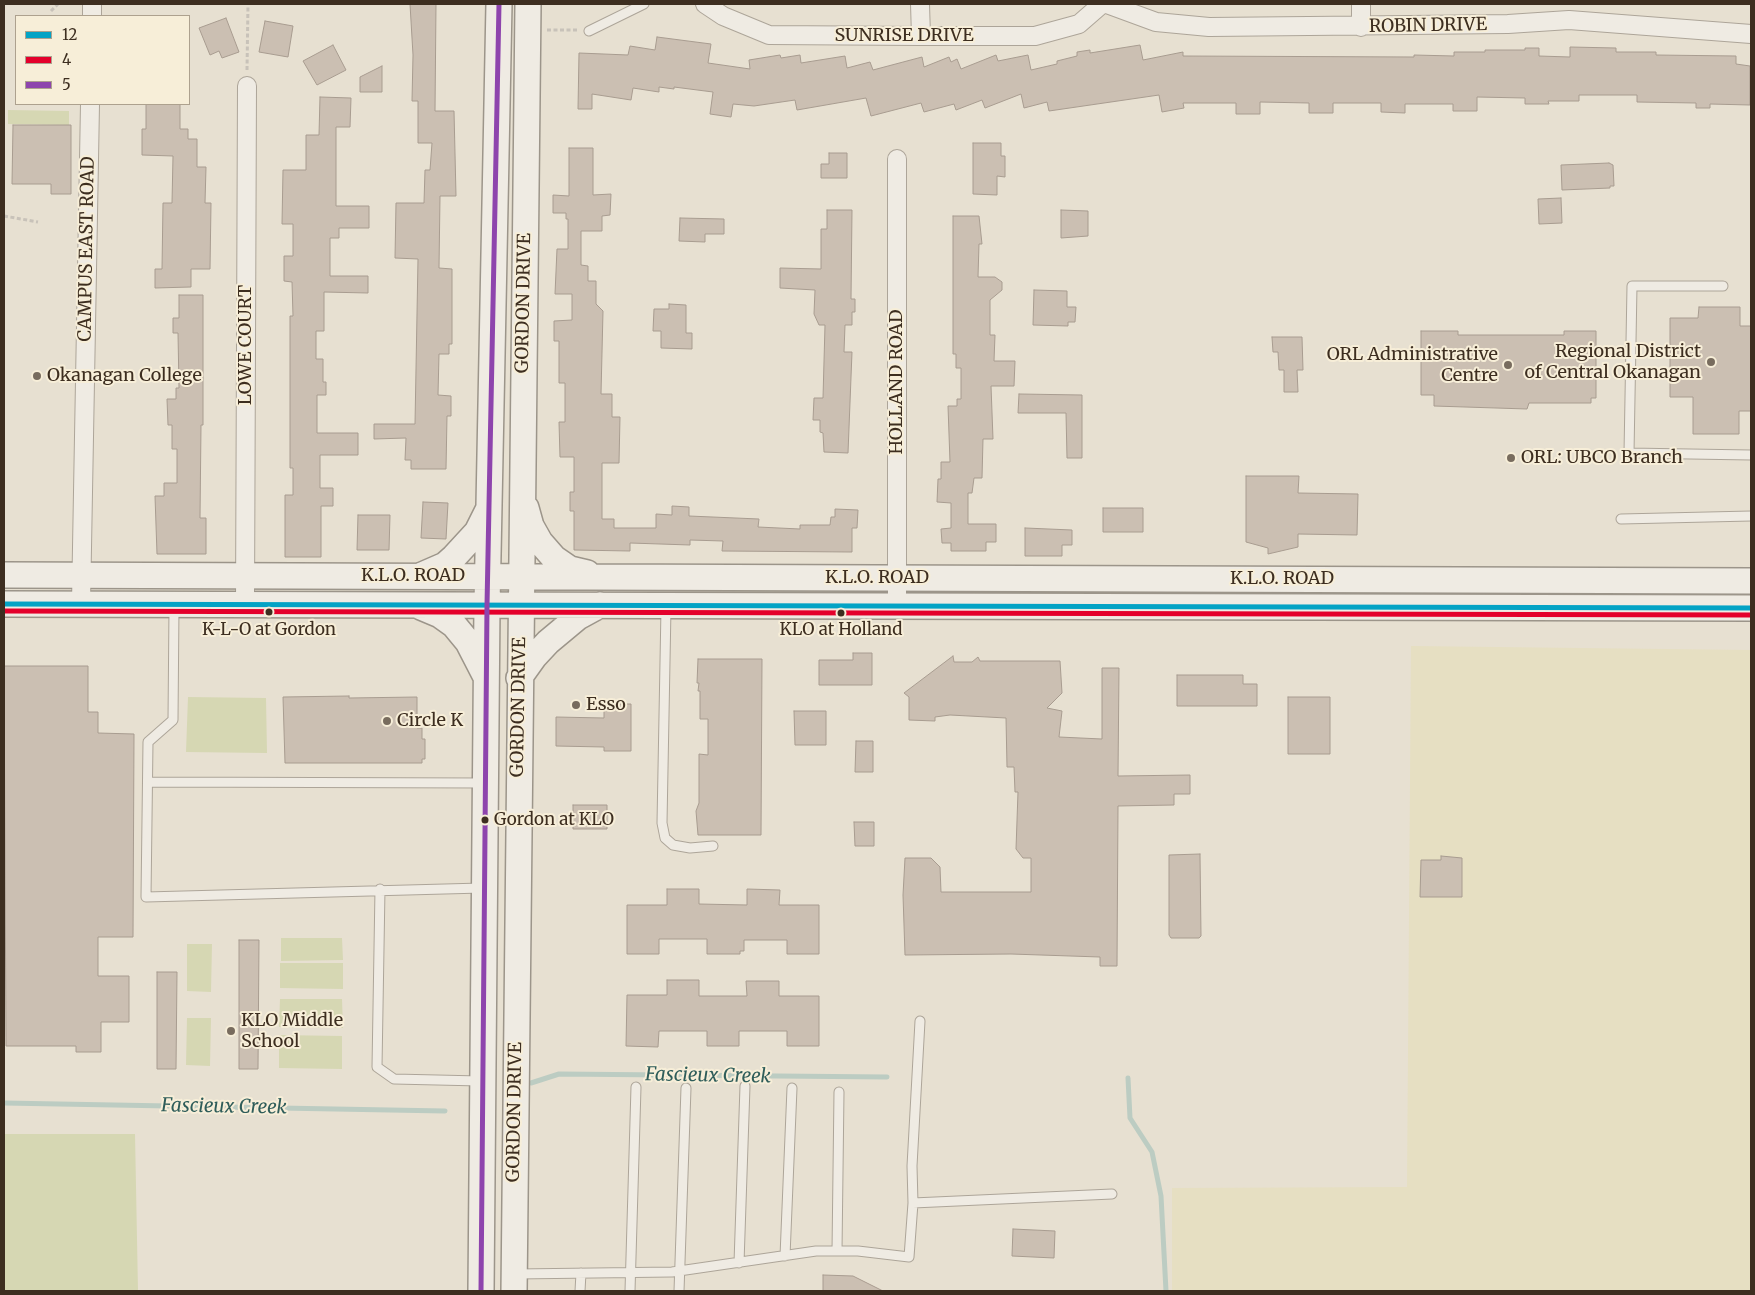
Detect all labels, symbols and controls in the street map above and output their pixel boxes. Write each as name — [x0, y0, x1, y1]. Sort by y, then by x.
street label: ROBIN DRIVE — [1369, 14, 1487, 38]
legend — [15, 15, 190, 105]
text: 12 — [62, 25, 78, 44]
street label: SUNRISE DRIVE — [834, 25, 974, 47]
text: 4 — [62, 50, 71, 69]
text: 5 — [62, 75, 71, 94]
street label: CAMPUS EAST ROAD — [75, 156, 99, 342]
street label: GORDON DRIVE — [512, 233, 536, 373]
street label: LOWE COURT — [235, 285, 257, 405]
street label: HOLLAND ROAD — [886, 309, 908, 455]
place label: Regional District of Central Okanagan — [1524, 341, 1701, 384]
place label: ORL Administrative Centre — [1327, 344, 1498, 386]
marker: Regional District of Central Okanagan — [1705, 356, 1717, 368]
marker: ORL Administrative Centre — [1502, 359, 1514, 371]
place label: Okanagan College — [47, 365, 202, 387]
marker: Okanagan College — [31, 370, 43, 382]
place label: ORL: UBCO Branch — [1521, 447, 1683, 469]
marker: ORL: UBCO Branch — [1505, 452, 1517, 464]
street label: K.L.O. ROAD — [361, 565, 465, 587]
street label: K.L.O. ROAD — [825, 567, 929, 589]
street label: K.L.O. ROAD — [1230, 568, 1334, 590]
marker: K-L-O at Gordon — [264, 607, 274, 617]
marker: KLO at Holland — [836, 608, 846, 618]
place label: K-L-O at Gordon — [202, 620, 336, 640]
place label: KLO at Holland — [779, 620, 903, 640]
street label: GORDON DRIVE — [507, 637, 531, 777]
place label: Esso — [586, 694, 626, 716]
marker: Esso — [570, 699, 582, 711]
place label: Circle K — [397, 710, 463, 732]
marker: Circle K — [381, 715, 393, 727]
place label: Gordon at KLO — [494, 810, 614, 830]
marker: Gordon at KLO — [480, 815, 490, 825]
place label: KLO Middle School — [241, 1010, 343, 1052]
marker: KLO Middle School — [225, 1025, 237, 1037]
street label: GORDON DRIVE — [503, 1042, 527, 1182]
water label: Fascieux Creek — [645, 1064, 771, 1088]
water label: Fascieux Creek — [161, 1095, 287, 1119]

